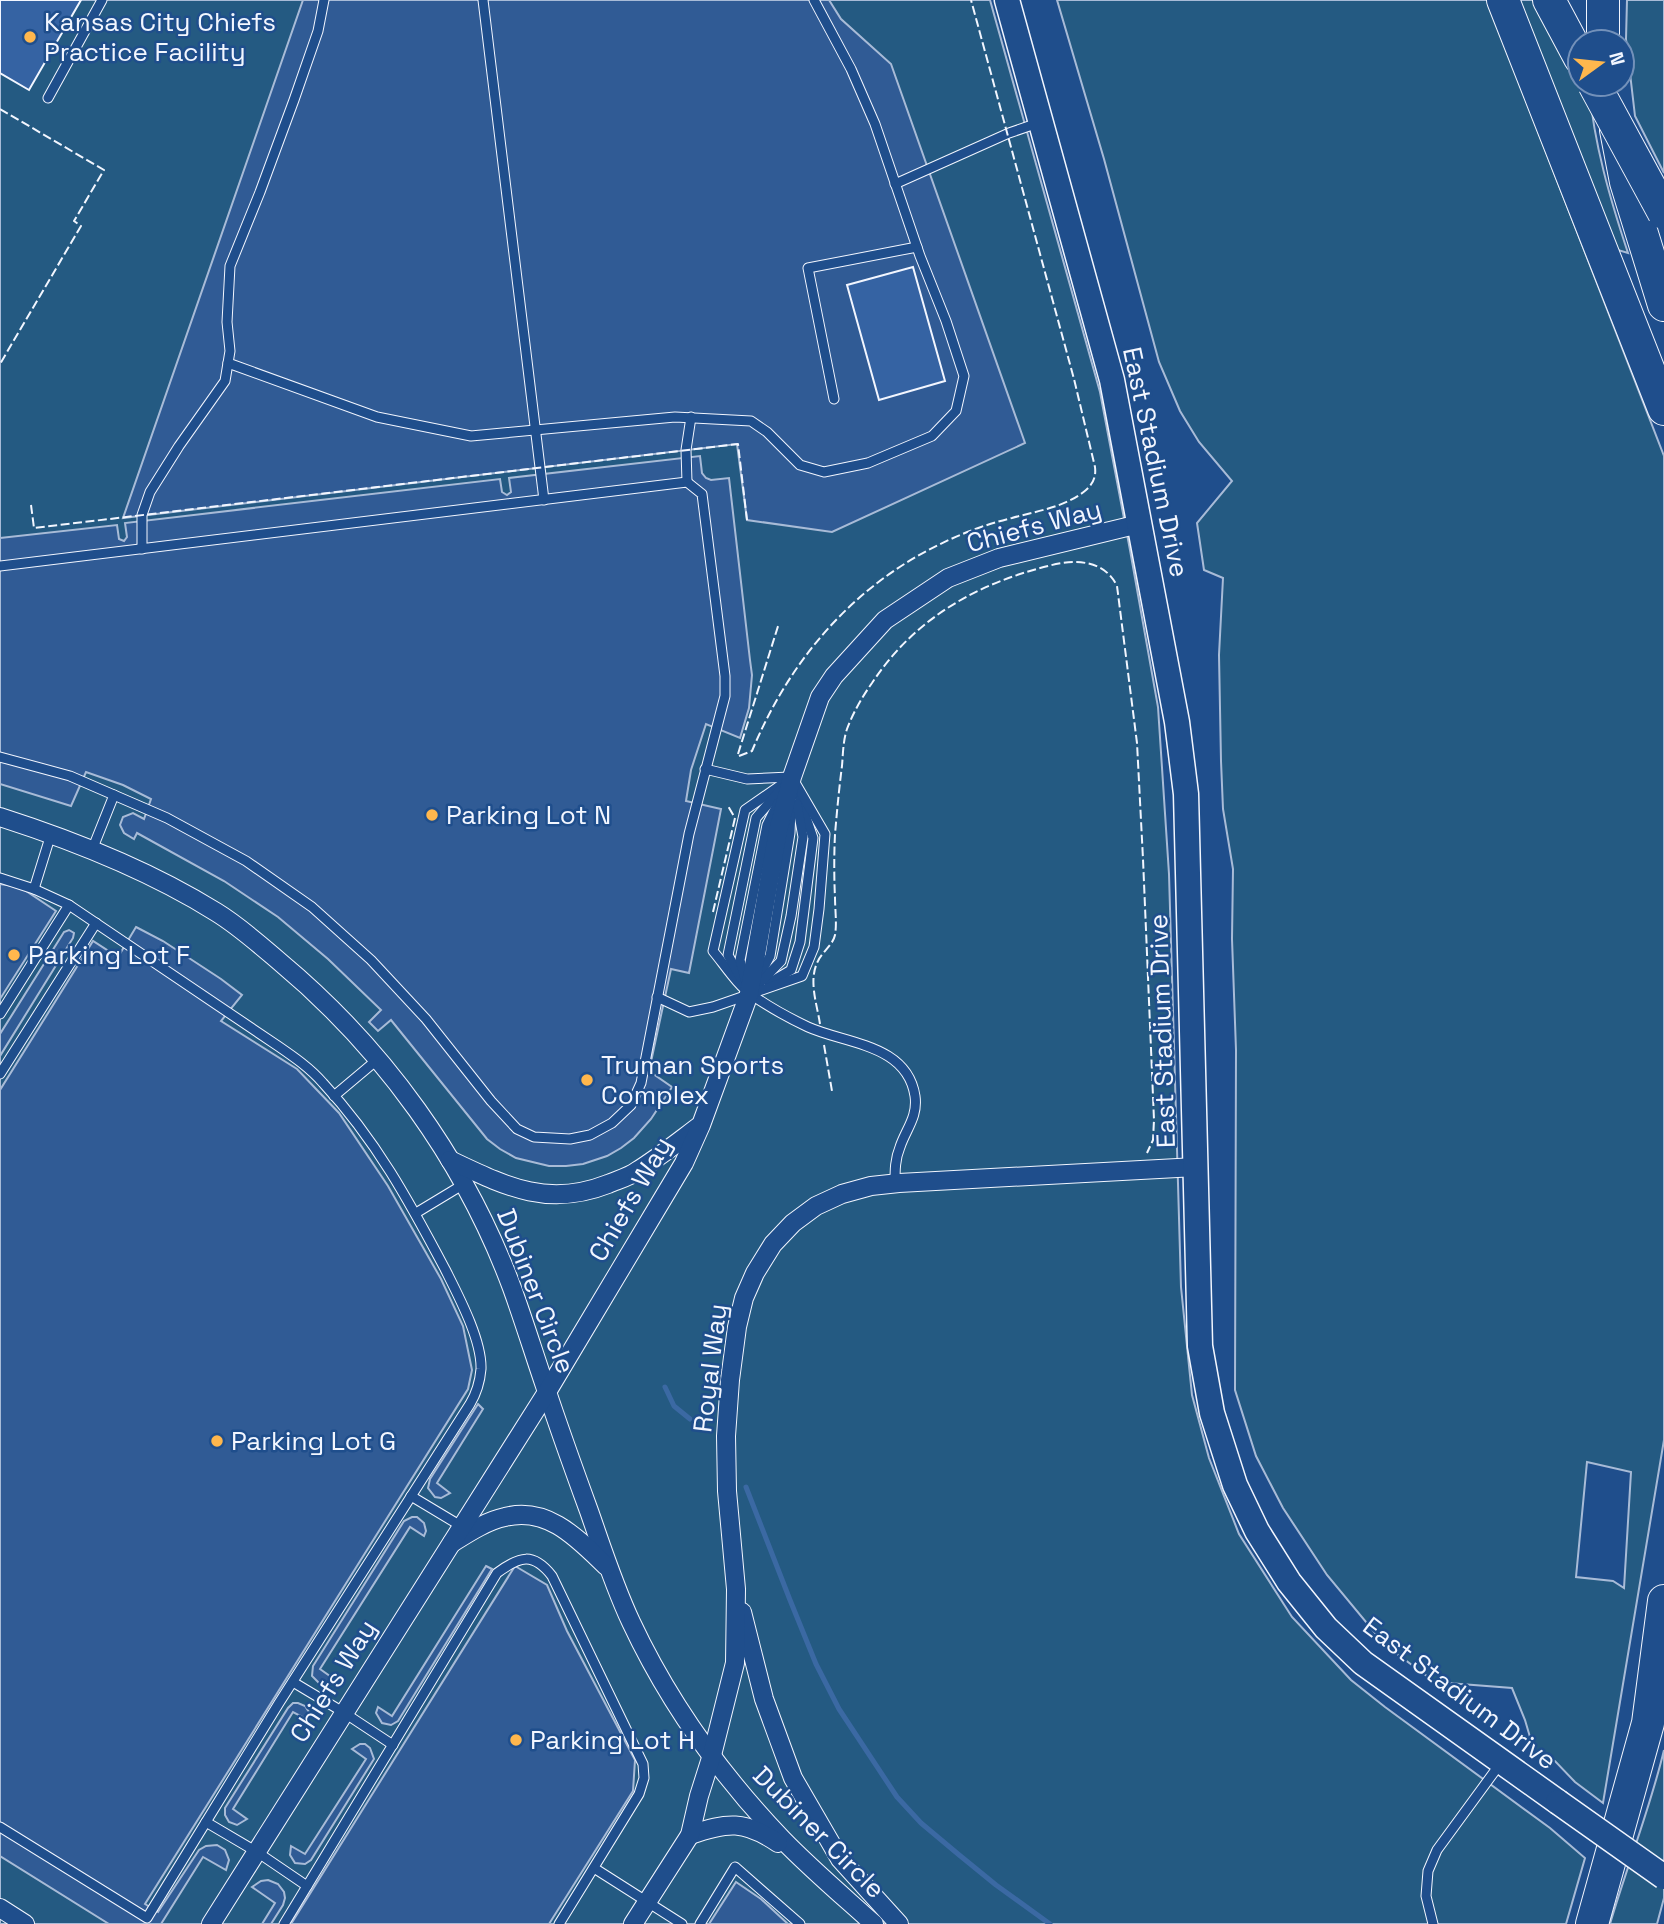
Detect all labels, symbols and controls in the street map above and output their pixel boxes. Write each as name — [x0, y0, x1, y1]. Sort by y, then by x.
place label: Kansas City Chiefs Practice Facility — [44, 5, 276, 69]
north arrow — [1566, 28, 1636, 98]
marker: Kansas City Chiefs Practice Facility — [22, 29, 38, 45]
text: N — [1603, 49, 1631, 68]
street label: East Stadium Drive — [1115, 344, 1197, 580]
street label: Chiefs Way — [963, 492, 1105, 560]
place label: Parking Lot N — [446, 798, 611, 832]
marker: Parking Lot N — [424, 807, 440, 823]
street label: East Stadium Drive — [1141, 913, 1183, 1149]
place label: Parking Lot F — [28, 938, 190, 972]
marker: Parking Lot F — [6, 947, 22, 963]
place label: Truman Sports Complex — [601, 1048, 784, 1112]
marker: Truman Sports Complex — [579, 1072, 595, 1088]
street label: Chiefs Way — [581, 1131, 679, 1267]
street label: Dubiner Circle — [489, 1204, 583, 1378]
street label: Royal Way — [685, 1302, 735, 1434]
place label: Parking Lot G — [231, 1424, 396, 1458]
marker: Parking Lot G — [209, 1433, 225, 1449]
street label: East Stadium Drive — [1356, 1609, 1564, 1777]
street label: Chiefs Way — [282, 1613, 384, 1749]
place label: Parking Lot H — [530, 1723, 695, 1757]
marker: Parking Lot H — [508, 1732, 524, 1748]
street label: Dubiner Circle — [746, 1759, 892, 1905]

